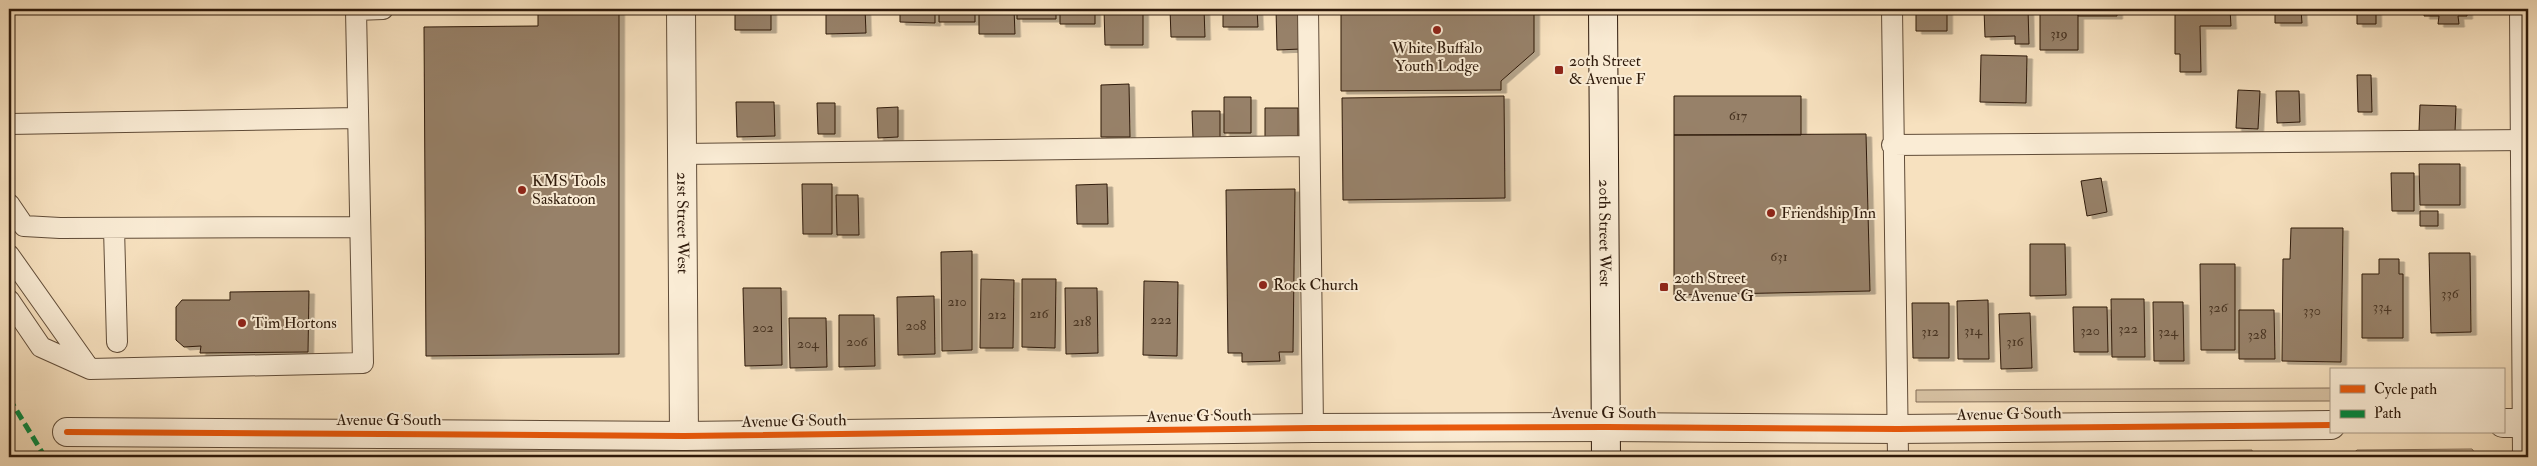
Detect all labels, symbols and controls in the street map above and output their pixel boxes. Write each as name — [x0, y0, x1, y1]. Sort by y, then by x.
marker: White Buffalo Youth Lodge — [1431, 24, 1443, 36]
house number: 319 — [2050, 25, 2068, 42]
place label: White Buffalo Youth Lodge — [1391, 38, 1483, 76]
place label: 20th Street & Avenue F — [1569, 51, 1645, 89]
marker: 20th Street & Avenue F — [1553, 64, 1565, 76]
house number: 617 — [1729, 107, 1748, 124]
place label: KMS Tools Saskatoon — [532, 171, 606, 209]
street label: 21st Street West — [672, 172, 693, 274]
street label: 20th Street West — [1594, 179, 1615, 287]
marker: KMS Tools Saskatoon — [516, 184, 528, 196]
place label: Friendship Inn — [1781, 203, 1876, 224]
marker: Friendship Inn — [1765, 207, 1777, 219]
house number: 631 — [1770, 248, 1788, 265]
place label: 20th Street & Avenue G — [1674, 268, 1754, 306]
place label: Rock Church — [1273, 275, 1359, 295]
marker: Rock Church — [1257, 279, 1269, 291]
marker: 20th Street & Avenue G — [1658, 281, 1670, 293]
house number: 336 — [2441, 285, 2460, 302]
house number: 210 — [947, 293, 967, 310]
house number: 334 — [2373, 298, 2393, 315]
house number: 326 — [2208, 299, 2229, 316]
house number: 330 — [2303, 302, 2321, 319]
house number: 216 — [1029, 305, 1049, 322]
house number: 212 — [987, 306, 1007, 323]
house number: 222 — [1150, 311, 1172, 328]
place label: Tim Hortons — [252, 313, 337, 333]
house number: 218 — [1073, 313, 1092, 330]
marker: Tim Hortons — [236, 317, 248, 329]
house number: 208 — [906, 317, 927, 334]
house number: 202 — [752, 319, 774, 336]
house number: 322 — [2118, 320, 2138, 337]
house number: 314 — [1964, 322, 1983, 339]
house number: 320 — [2080, 322, 2100, 339]
house number: 312 — [1921, 323, 1939, 340]
house number: 324 — [2158, 323, 2179, 340]
house number: 328 — [2247, 326, 2267, 343]
house number: 206 — [846, 333, 869, 350]
house number: 316 — [2006, 333, 2025, 350]
house number: 204 — [797, 335, 820, 352]
legend — [2330, 368, 2504, 434]
text: Cycle path — [2374, 380, 2437, 400]
street label: Avenue G South — [1551, 403, 1657, 423]
street label: Avenue G South — [1955, 403, 2062, 425]
text: Path — [2374, 404, 2401, 423]
street label: Avenue G South — [1145, 405, 1252, 427]
street label: Avenue G South — [336, 410, 442, 430]
street label: Avenue G South — [740, 410, 847, 432]

